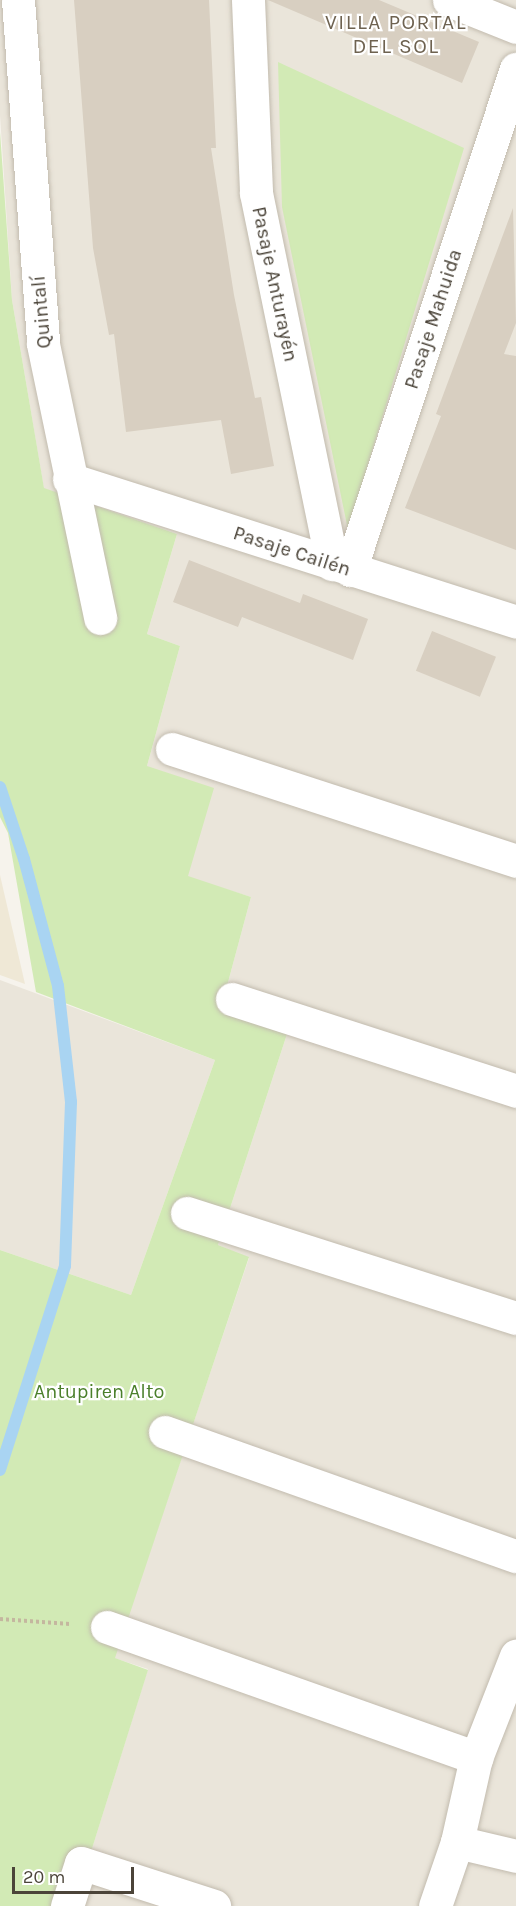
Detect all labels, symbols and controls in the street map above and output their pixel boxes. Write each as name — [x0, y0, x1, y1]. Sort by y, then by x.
district label: VILLA PORTAL DEL SOL — [325, 9, 467, 59]
street label: Pasaje Anturayén — [247, 204, 303, 364]
street label: Pasaje Mahuida — [399, 246, 467, 392]
street label: Quintalí — [26, 274, 56, 350]
street label: Pasaje Cailén — [230, 521, 354, 581]
park label: Antupiren Alto — [34, 1379, 164, 1403]
scale bar — [15, 1855, 136, 1893]
text: 20 m — [23, 1866, 65, 1888]

